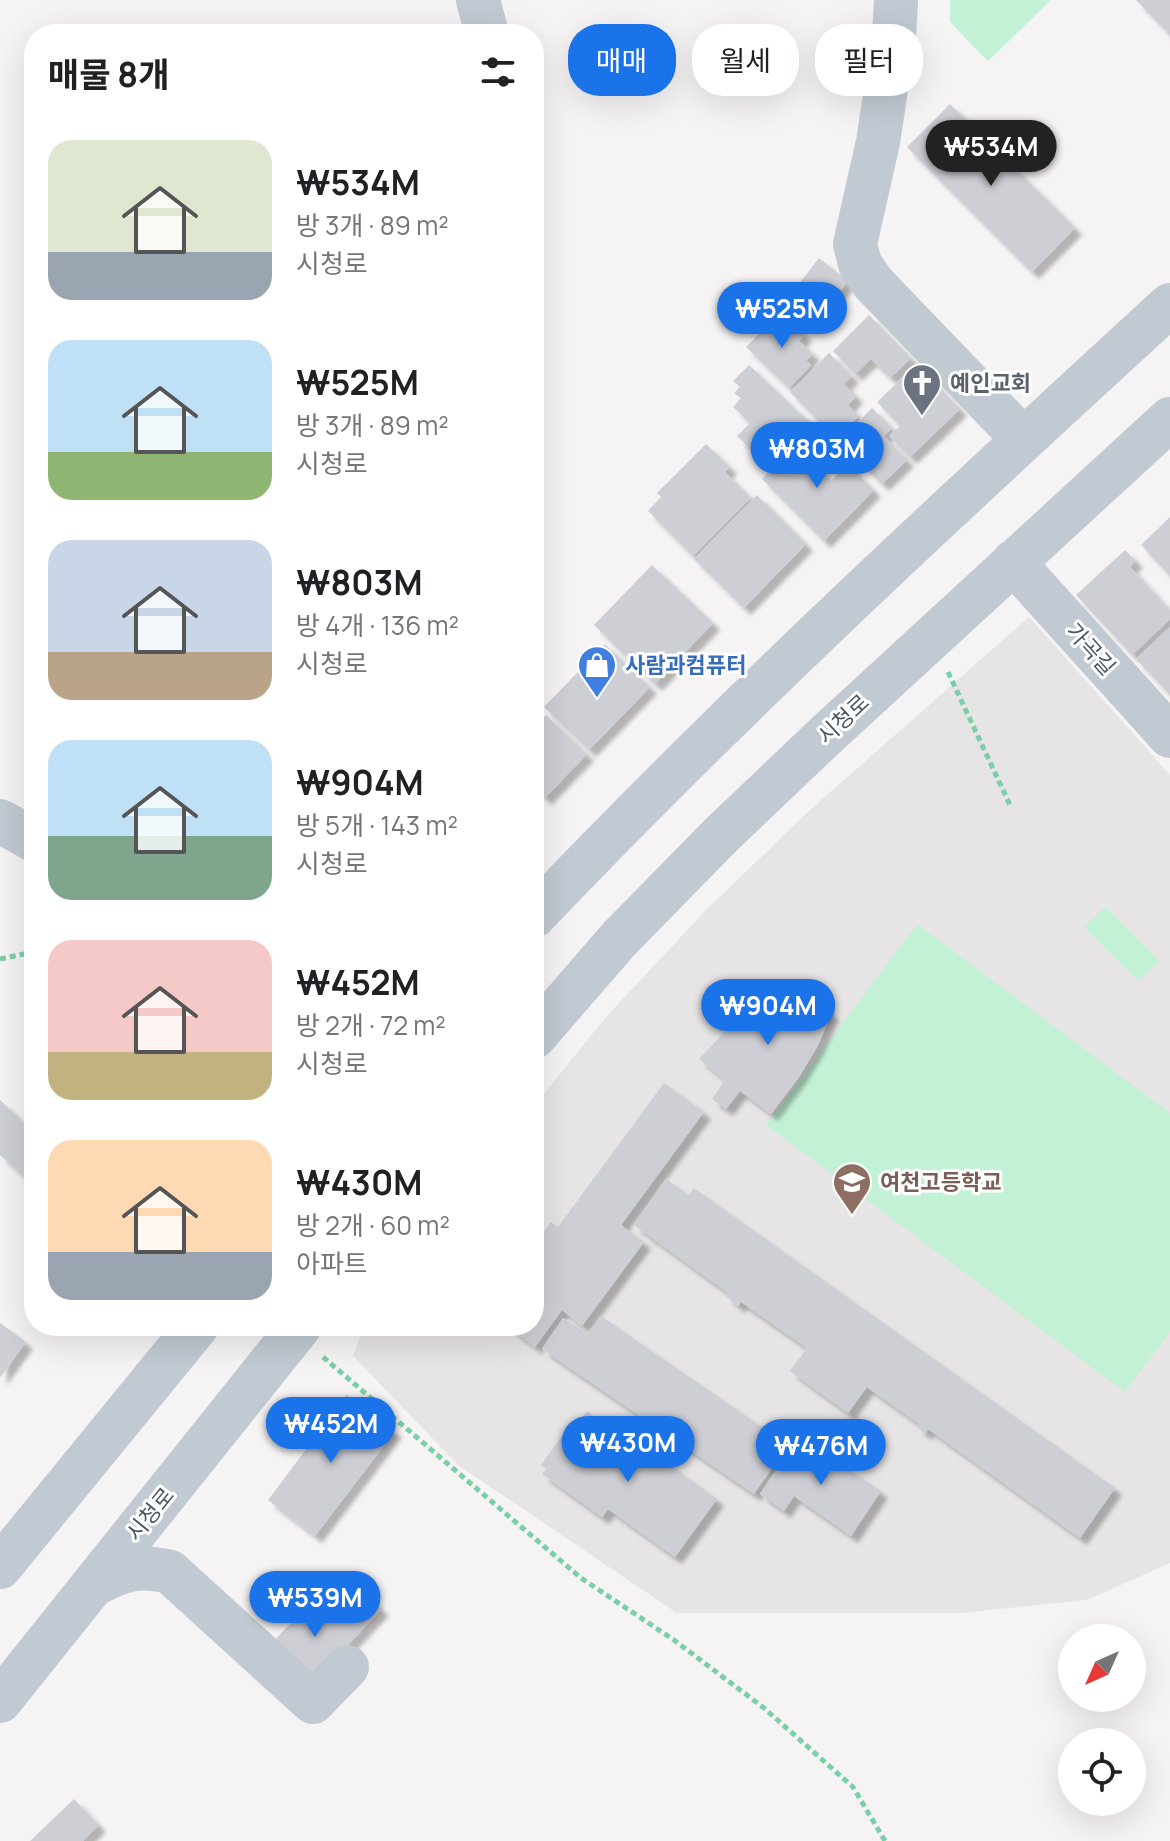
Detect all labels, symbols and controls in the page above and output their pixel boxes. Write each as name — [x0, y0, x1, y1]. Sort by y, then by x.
chip: 매매 — [568, 24, 676, 96]
chip: 월세 — [692, 24, 799, 96]
chip: 필터 — [815, 24, 923, 96]
icon: filters — [476, 50, 520, 94]
text: 매물 8개 — [48, 51, 169, 97]
pin: ₩534M — [935, 120, 1047, 188]
text: ₩534M — [944, 128, 1038, 164]
text: ₩534M — [296, 159, 420, 205]
icon: home — [112, 172, 208, 268]
text: 방 3개 · 89 m² — [296, 207, 449, 243]
text: 시청로 — [296, 245, 368, 281]
pin: ₩525M — [726, 282, 838, 350]
text: ₩525M — [735, 290, 829, 326]
text: ₩525M — [296, 359, 419, 405]
church icon: 예인교회 — [901, 362, 943, 417]
place label: 예인교회 — [950, 368, 1031, 398]
icon: home — [112, 372, 208, 468]
text: 방 3개 · 89 m² — [296, 407, 449, 443]
pin: ₩803M — [761, 422, 873, 490]
text: ₩803M — [769, 430, 865, 466]
text: 시청로 — [296, 445, 368, 481]
text: ₩803M — [296, 559, 422, 605]
icon: home — [112, 572, 208, 668]
text: 방 4개 · 136 m² — [296, 607, 459, 643]
street label: 가곡길 — [1060, 616, 1122, 682]
shop icon: 사람과컴퓨터 — [576, 644, 618, 699]
text: 시청로 — [296, 645, 368, 681]
place label: 사람과컴퓨터 — [625, 650, 746, 680]
street label: 시청로 — [811, 687, 875, 751]
text: ₩904M — [296, 759, 424, 805]
icon: home — [112, 772, 208, 868]
text: 방 5개 · 143 m² — [296, 807, 458, 843]
text: 시청로 — [296, 845, 368, 881]
text: ₩452M — [296, 959, 419, 1005]
icon: home — [112, 972, 208, 1068]
pin: ₩904M — [712, 979, 824, 1047]
text: ₩904M — [719, 987, 817, 1023]
text: 방 2개 · 72 m² — [296, 1007, 446, 1043]
text: 시청로 — [296, 1045, 368, 1081]
text: ₩430M — [296, 1159, 422, 1205]
school or university icon: 여천고등학교 — [831, 1161, 873, 1216]
place label: 여천고등학교 — [880, 1167, 1001, 1197]
icon: home — [112, 1172, 208, 1268]
text: 방 2개 · 60 m² — [296, 1207, 450, 1243]
text: 아파트 — [296, 1245, 368, 1281]
pin: ₩452M — [275, 1397, 387, 1465]
text: ₩452M — [284, 1405, 378, 1441]
pin: ₩430M — [572, 1416, 684, 1484]
pin: ₩476M — [765, 1419, 877, 1487]
text: ₩430M — [580, 1424, 676, 1460]
text: ₩476M — [774, 1427, 868, 1463]
street label: 시청로 — [119, 1481, 181, 1547]
pin: ₩539M — [259, 1571, 371, 1639]
text: ₩539M — [267, 1579, 363, 1615]
north arrow — [1058, 1624, 1146, 1712]
map controls — [1058, 1624, 1146, 1816]
button: locate — [1058, 1728, 1146, 1816]

